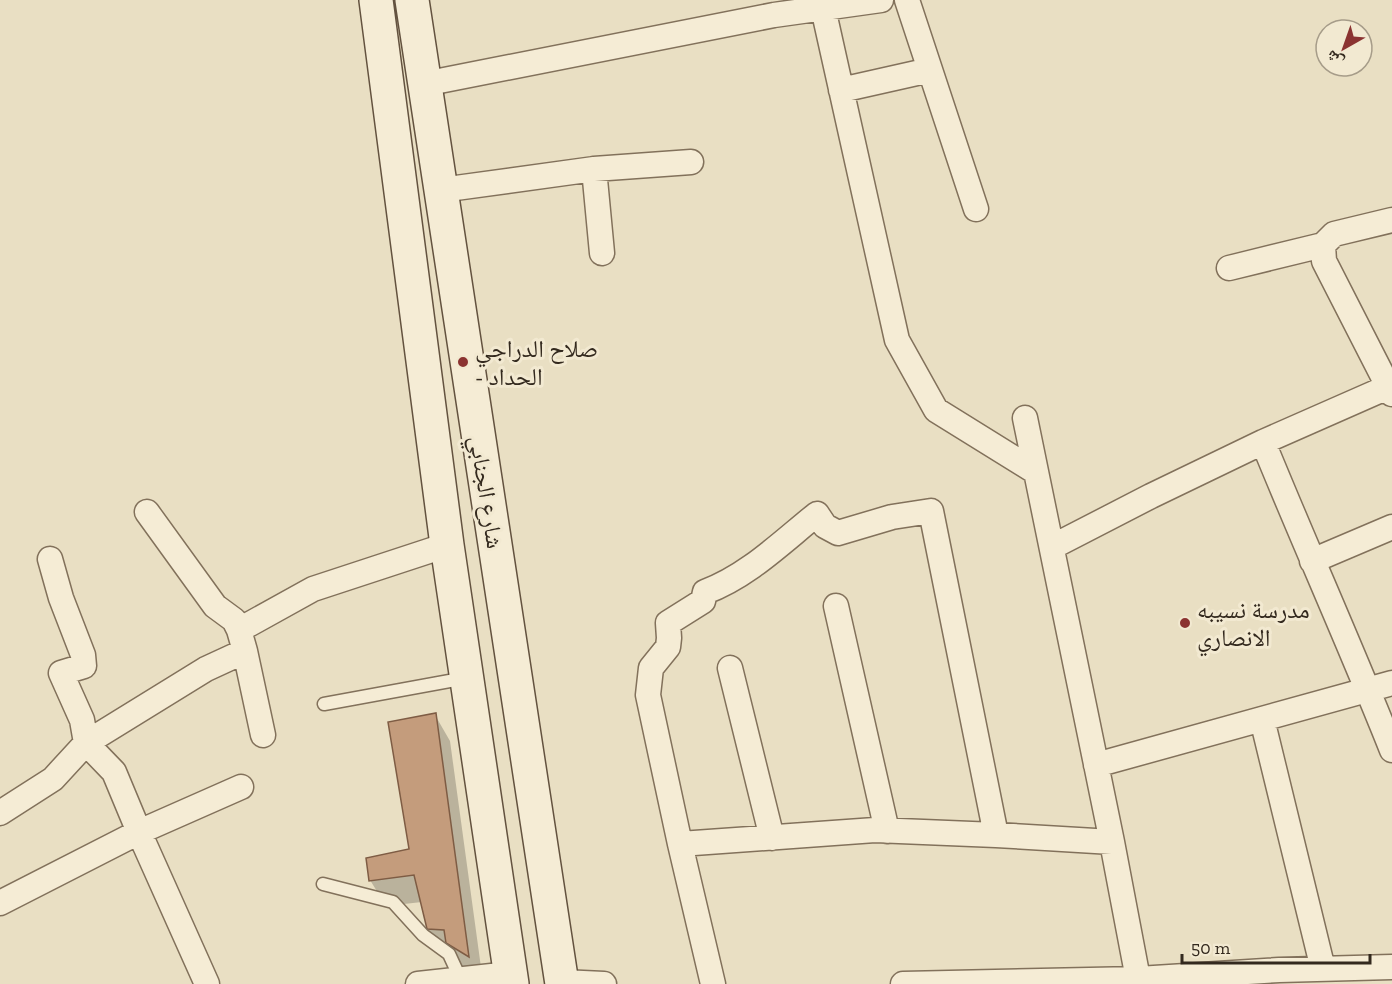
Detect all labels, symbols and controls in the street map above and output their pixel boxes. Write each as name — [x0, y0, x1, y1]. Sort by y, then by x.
north arrow — [1314, 18, 1374, 78]
text: ش — [1322, 46, 1347, 72]
place label: صلاح الدراجي - الحداد — [475, 334, 598, 391]
marker: صلاح الدراجي - الحداد — [456, 355, 470, 369]
street label: شارع الجنابي — [459, 433, 510, 551]
place label: مدرسة نسيبه الانصاري — [1197, 595, 1310, 657]
marker: مدرسة نسيبه الانصاري — [1178, 616, 1192, 630]
scale bar — [1182, 927, 1370, 965]
text: 50 m — [1191, 937, 1231, 959]

